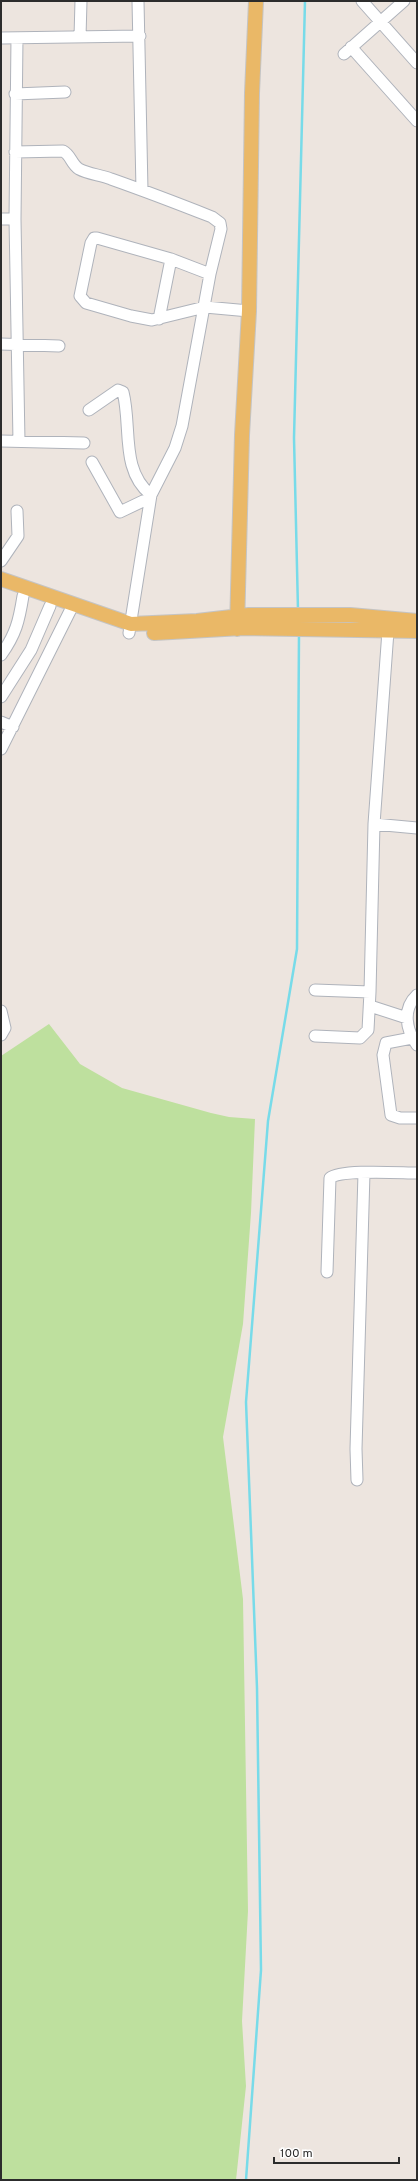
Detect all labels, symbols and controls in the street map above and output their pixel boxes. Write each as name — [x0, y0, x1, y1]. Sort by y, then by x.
scale bar — [274, 2139, 399, 2165]
text: 100 m — [280, 2146, 313, 2162]

